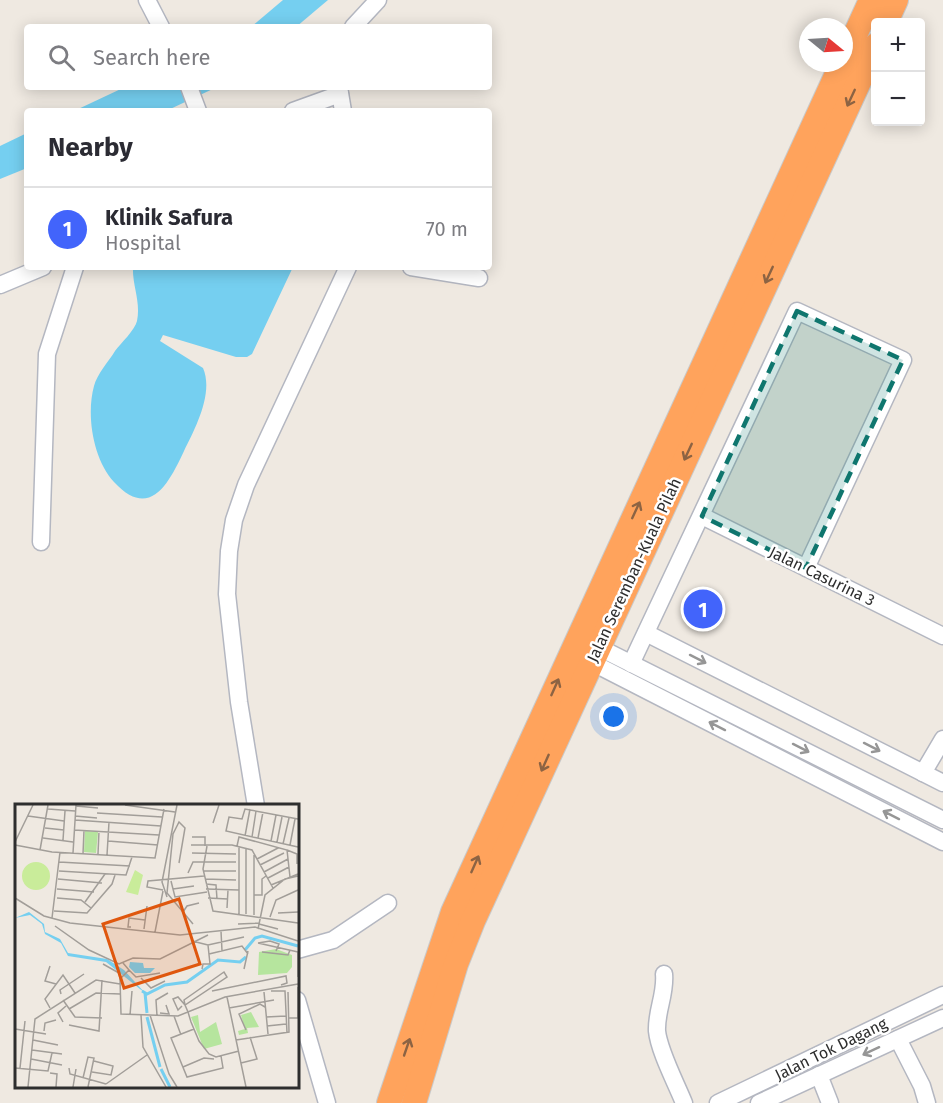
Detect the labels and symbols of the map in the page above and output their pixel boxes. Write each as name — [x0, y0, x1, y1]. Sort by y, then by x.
north arrow — [799, 18, 853, 72]
one-way arrow — [845, 89, 856, 107]
one-way arrow — [763, 266, 775, 284]
one-way arrow — [681, 443, 693, 461]
street label: Jalan Seremban-Kuala Pilah — [583, 475, 685, 665]
one-way arrow — [631, 501, 643, 519]
street label: Jalan Casurina 3 — [766, 542, 878, 610]
pin: 1 — [684, 586, 722, 632]
one-way arrow — [689, 654, 707, 666]
one-way arrow — [550, 678, 561, 696]
your location — [599, 702, 628, 731]
one-way arrow — [709, 720, 727, 732]
one-way arrow — [863, 742, 881, 754]
one-way arrow — [791, 743, 809, 755]
one-way arrow — [539, 754, 550, 772]
inset map — [15, 804, 298, 1088]
one-way arrow — [883, 809, 900, 821]
one-way arrow — [469, 856, 481, 874]
street label: Jalan Tok Dagang — [772, 1013, 891, 1084]
one-way arrow — [403, 1038, 414, 1057]
one-way arrow — [862, 1046, 880, 1057]

